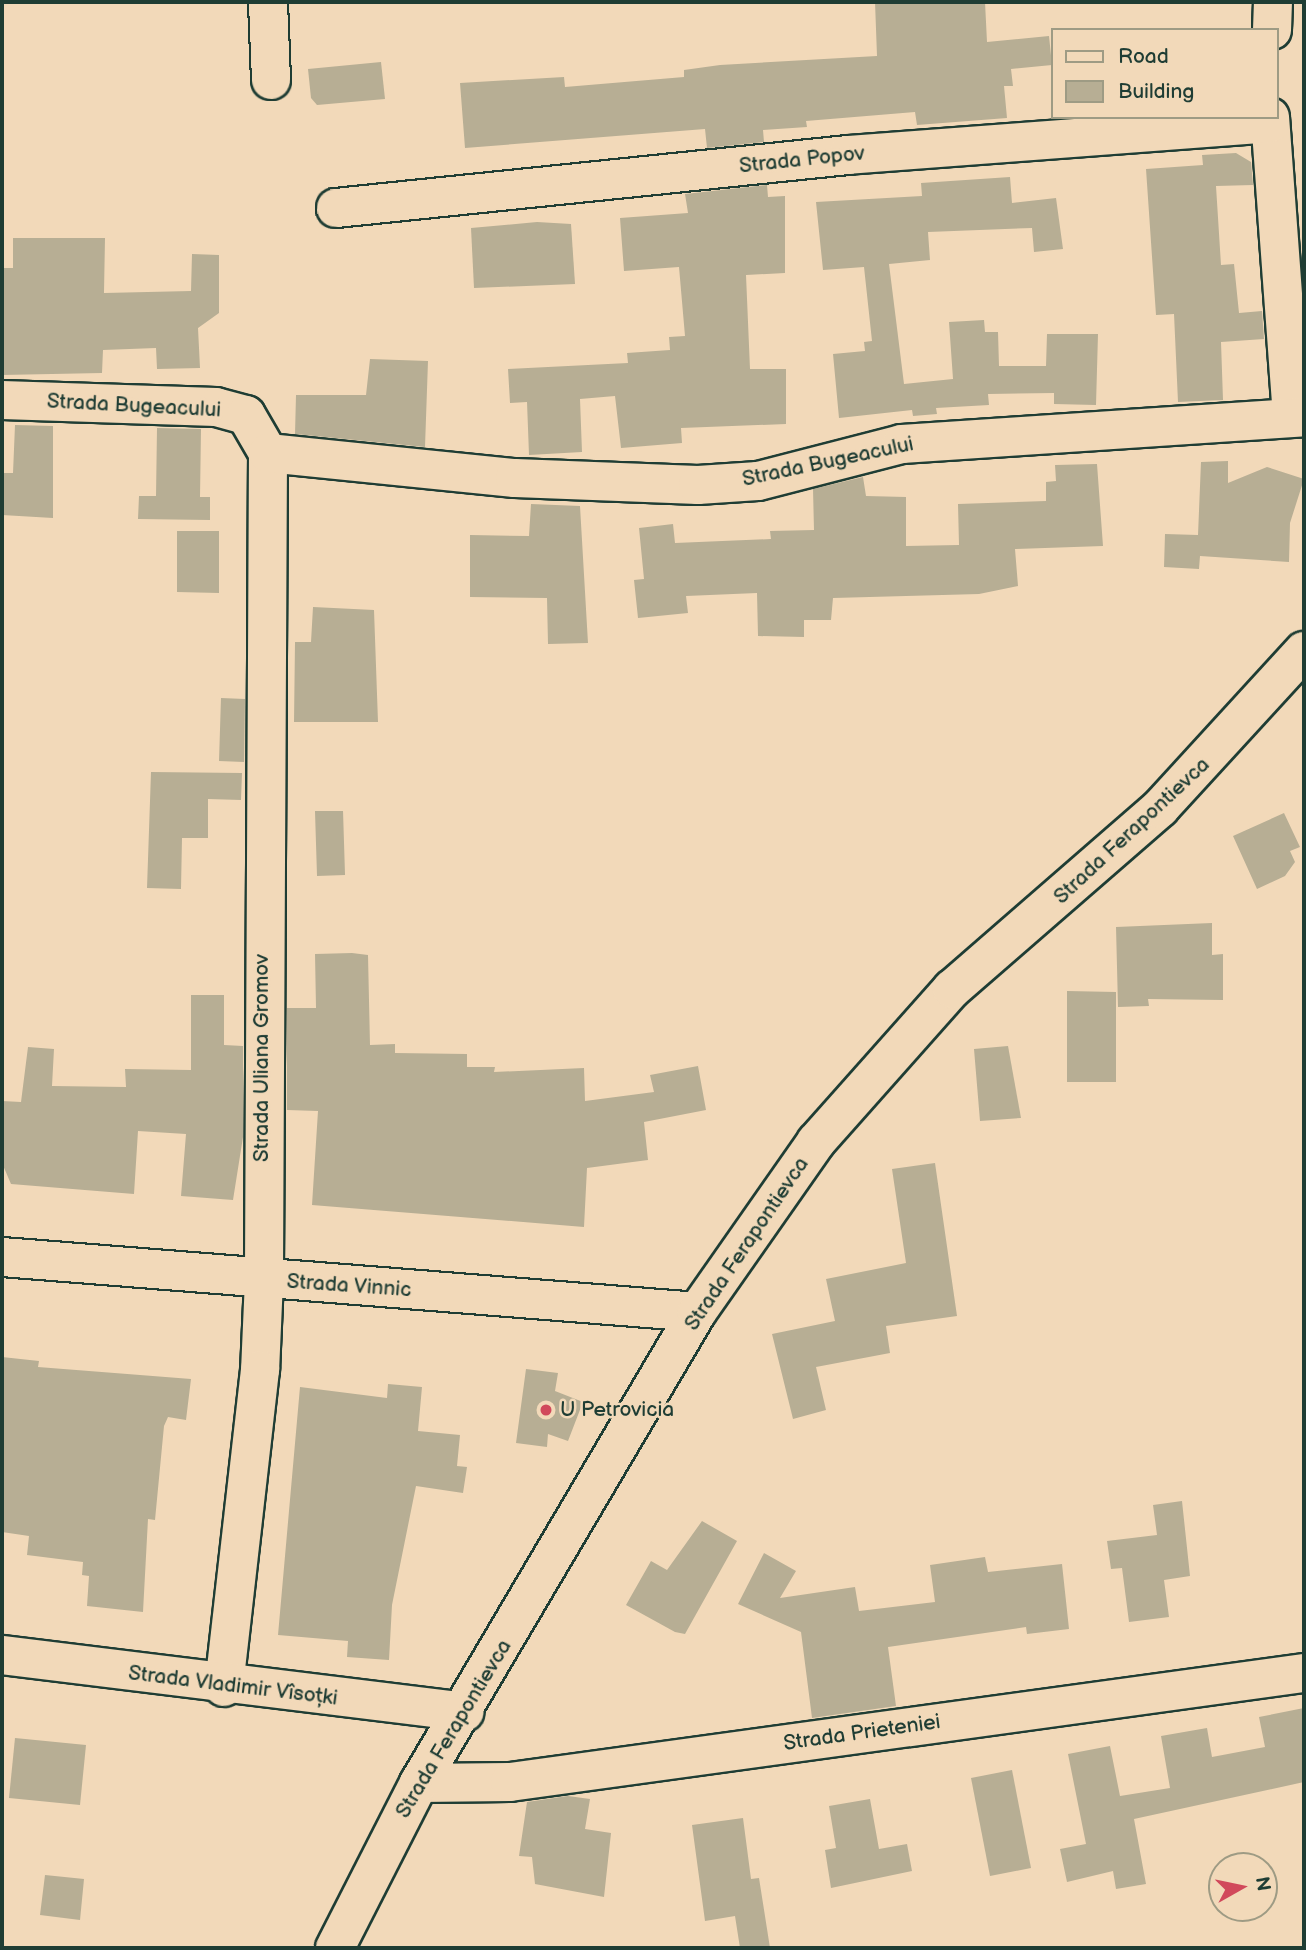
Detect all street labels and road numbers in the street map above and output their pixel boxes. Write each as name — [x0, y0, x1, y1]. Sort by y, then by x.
street label: Strada Popov — [738, 141, 866, 179]
street label: Strada Bugeacului — [46, 389, 222, 423]
street label: Strada Bugeacului — [740, 432, 916, 492]
street label: Strada Ferapontievca — [1049, 752, 1215, 910]
street label: Strada Uliana Gromov — [249, 954, 275, 1162]
street label: Strada Ferapontievca — [680, 1152, 814, 1336]
street label: Strada Vinnic — [286, 1269, 412, 1303]
street label: Strada Ferapontievca — [391, 1635, 517, 1823]
street label: Strada Vladimir Vîsoțki — [126, 1661, 340, 1711]
street label: Strada Prieteniei — [782, 1710, 942, 1756]

